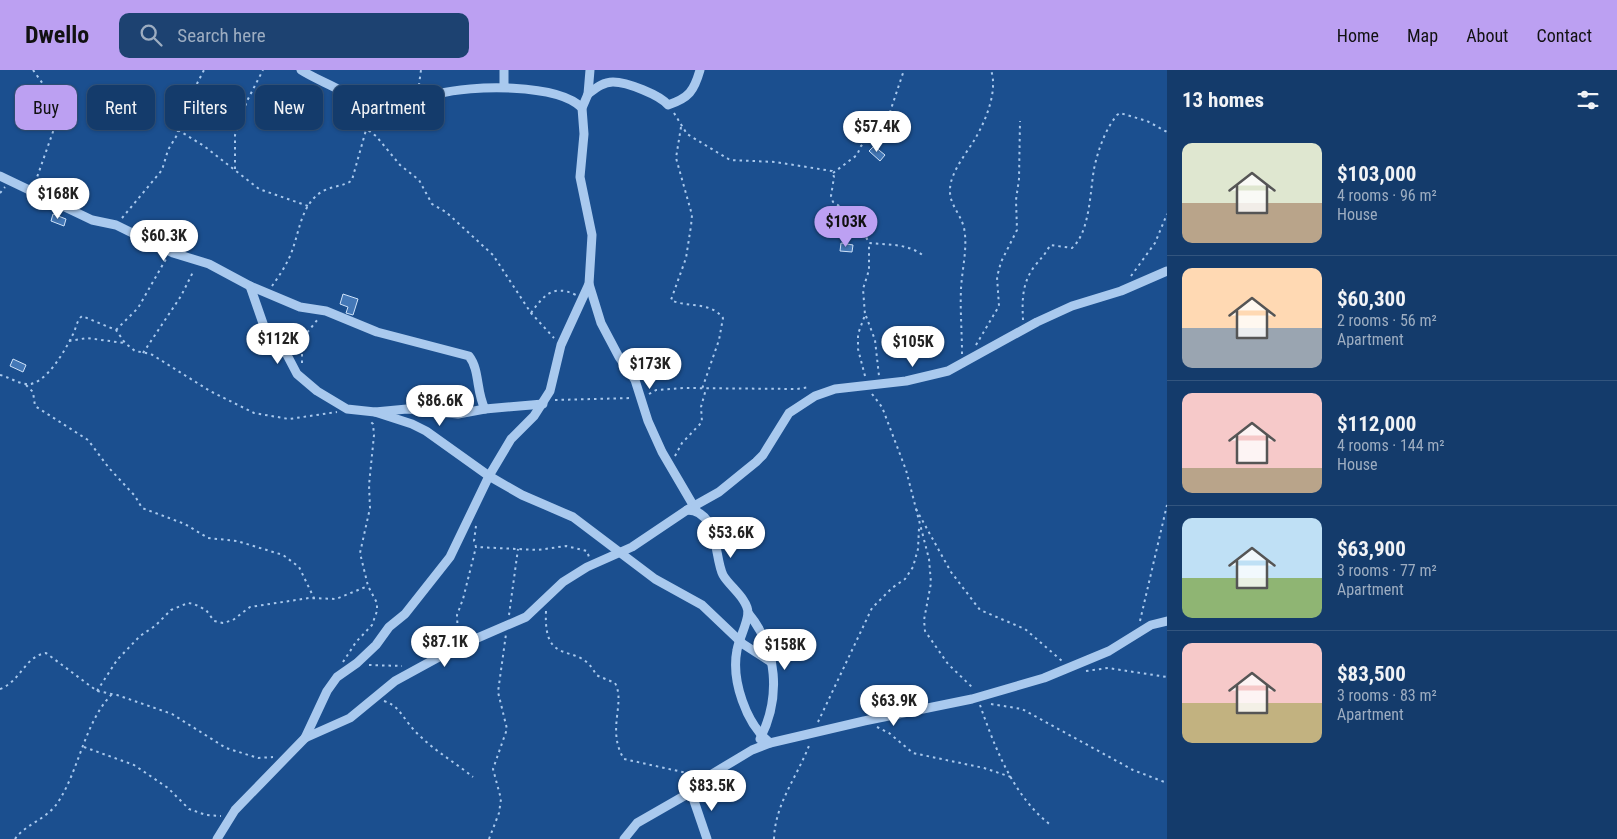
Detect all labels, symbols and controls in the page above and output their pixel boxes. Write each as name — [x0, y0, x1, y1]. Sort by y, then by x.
search box — [119, 13, 469, 58]
text: Dwello — [25, 21, 89, 49]
icon: search — [137, 21, 165, 49]
text: Search here — [177, 24, 266, 47]
text: Home — [1337, 25, 1379, 46]
text: Map — [1407, 25, 1438, 46]
text: About — [1466, 25, 1508, 46]
text: Contact — [1536, 25, 1592, 46]
chip: Buy — [15, 85, 77, 130]
chip: Rent — [87, 85, 155, 130]
chip: Filters — [165, 85, 245, 130]
chip: New — [255, 85, 323, 130]
chip: Apartment — [333, 85, 444, 130]
icon: filters — [1574, 86, 1602, 114]
text: 13 homes — [1182, 88, 1264, 112]
pin: $57.4K — [836, 111, 918, 153]
text: $57.4K — [854, 117, 900, 136]
text: $103,000 — [1337, 162, 1416, 186]
icon: home — [1222, 163, 1282, 223]
pin: $168K — [23, 178, 93, 220]
text: $168K — [37, 184, 79, 203]
text: 4 rooms · 96 m² — [1337, 186, 1437, 205]
text: House — [1337, 205, 1377, 224]
pin: $103K — [811, 206, 881, 248]
text: $103K — [825, 212, 867, 231]
pin: $60.3K — [123, 220, 205, 262]
text: $60.3K — [141, 226, 187, 245]
text: $60,300 — [1337, 287, 1406, 311]
icon: home — [1222, 288, 1282, 348]
text: 2 rooms · 56 m² — [1337, 311, 1437, 330]
pin: $112K — [243, 322, 313, 365]
pin: $105K — [878, 326, 948, 368]
text: $112K — [257, 329, 299, 348]
text: Apartment — [1337, 330, 1404, 349]
text: $105K — [892, 332, 934, 351]
pin: $173K — [615, 348, 685, 390]
text: $173K — [629, 354, 671, 373]
pin: $86.6K — [399, 384, 481, 427]
text: $86.6K — [417, 391, 463, 410]
text: $112,000 — [1337, 412, 1416, 436]
icon: home — [1222, 413, 1282, 473]
text: 4 rooms · 144 m² — [1337, 436, 1445, 455]
text: House — [1337, 455, 1377, 474]
pin: $53.6K — [690, 516, 772, 559]
text: $53.6K — [708, 523, 754, 542]
text: $63,900 — [1337, 537, 1406, 561]
icon: home — [1222, 538, 1282, 598]
text: 3 rooms · 77 m² — [1337, 561, 1437, 580]
text: Apartment — [1337, 580, 1404, 599]
pin: $87.1K — [404, 626, 486, 668]
pin: $158K — [750, 628, 820, 671]
text: $87.1K — [422, 632, 468, 651]
text: $158K — [764, 635, 806, 654]
text: $83,500 — [1337, 662, 1406, 686]
icon: home — [1222, 663, 1282, 723]
pin: $63.9K — [853, 684, 935, 727]
text: 3 rooms · 83 m² — [1337, 686, 1437, 705]
text: $63.9K — [871, 691, 917, 710]
text: Apartment — [1337, 705, 1404, 724]
pin: $83.5K — [671, 770, 753, 812]
text: $83.5K — [689, 776, 735, 795]

